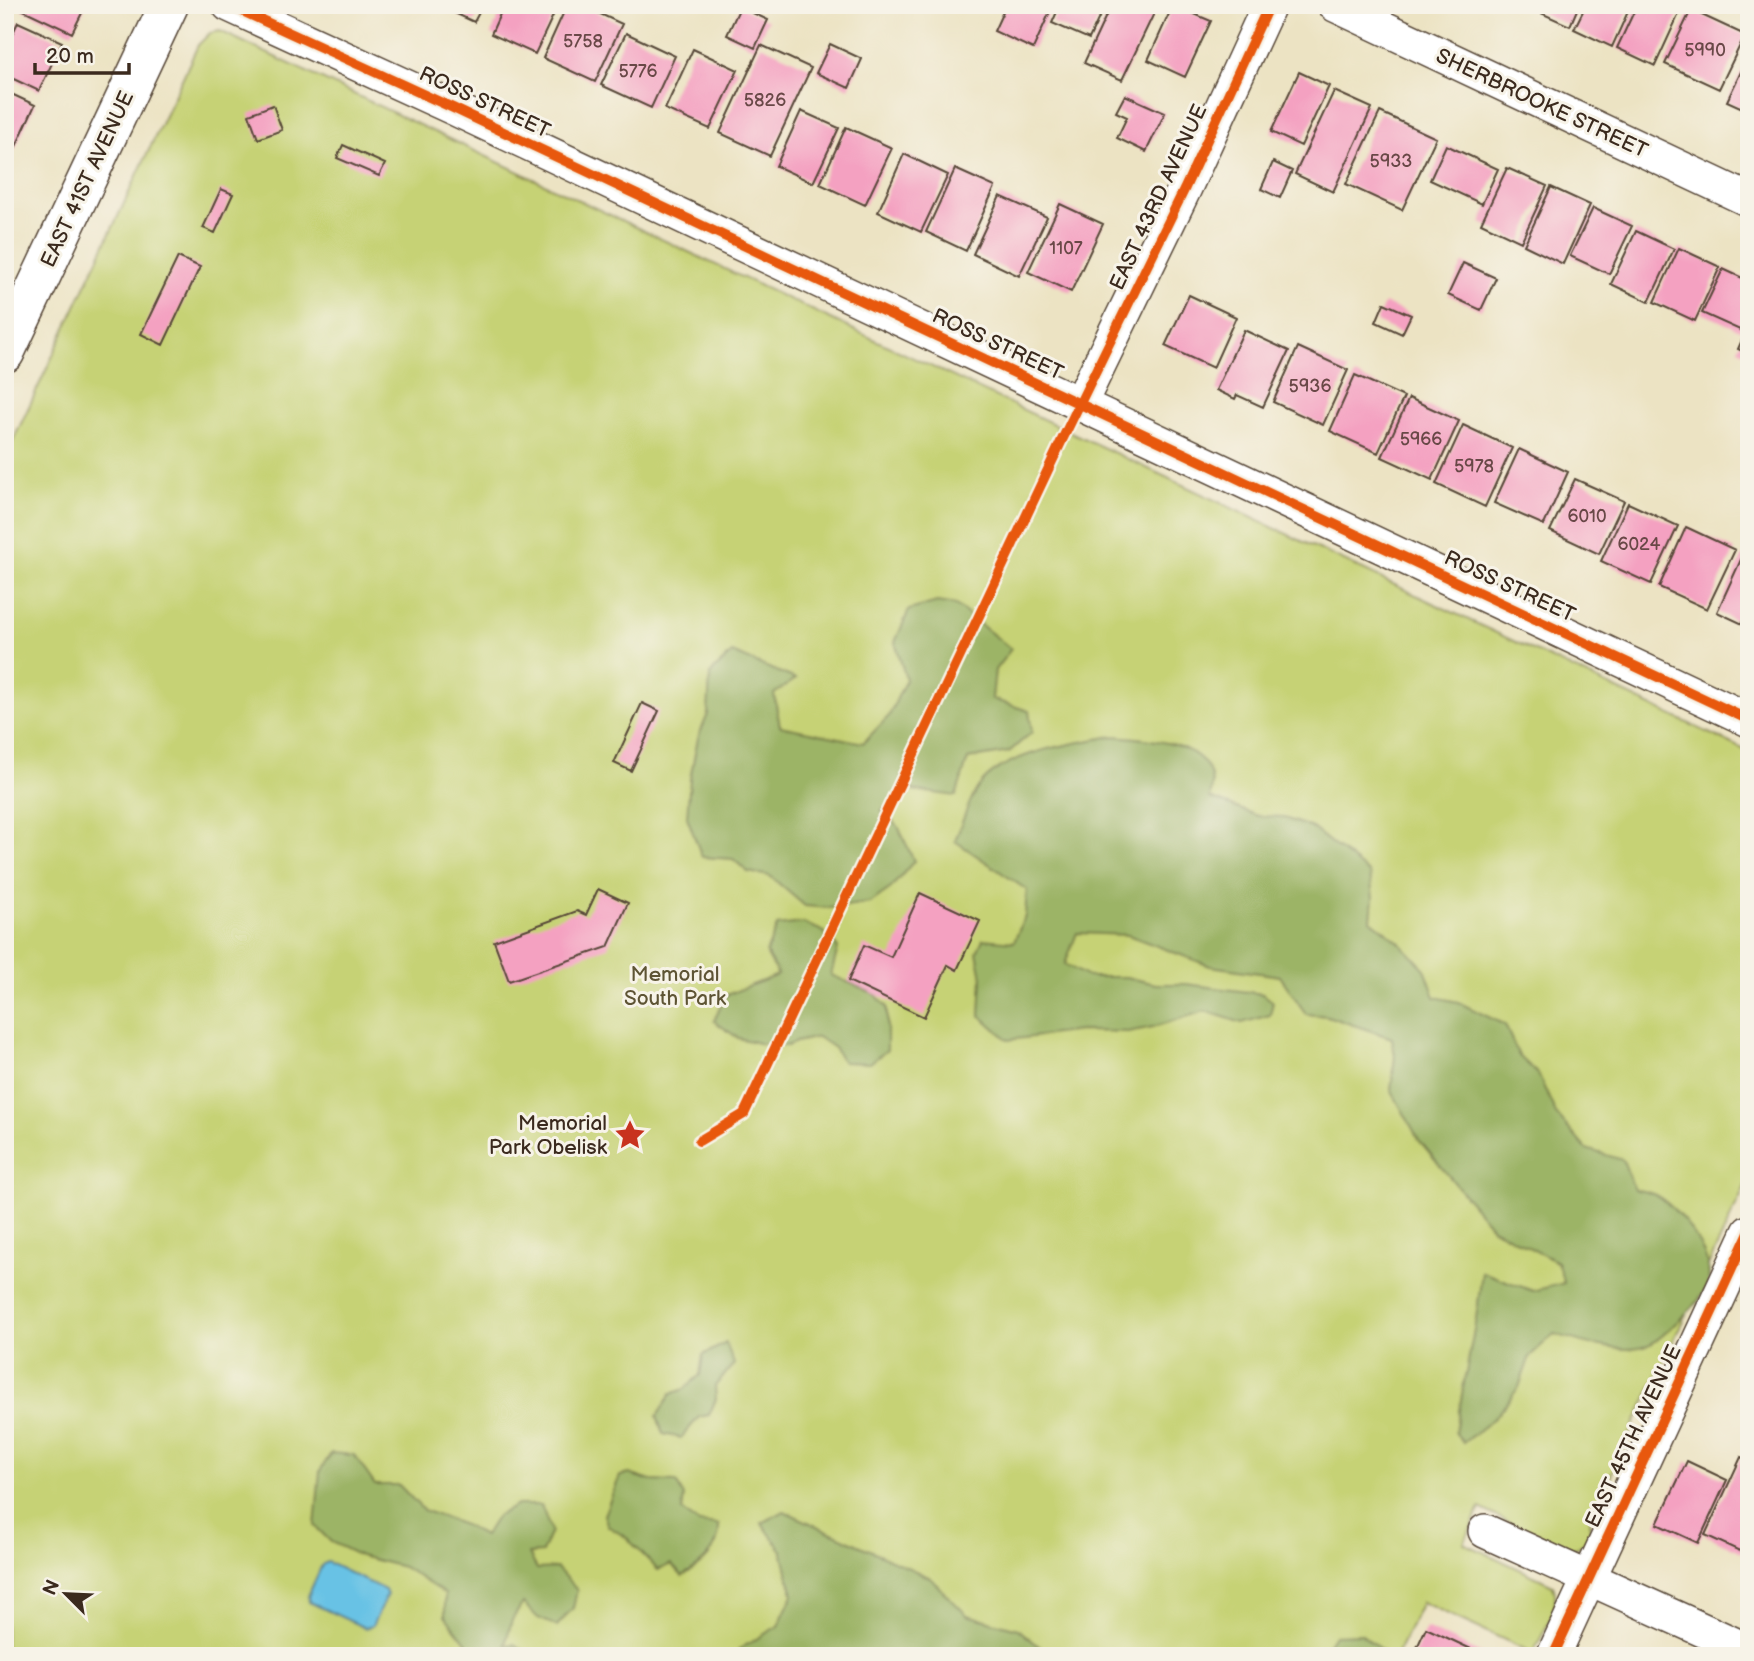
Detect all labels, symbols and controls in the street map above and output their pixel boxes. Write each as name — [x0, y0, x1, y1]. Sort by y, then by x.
house number: 5758 — [563, 31, 603, 52]
scale bar — [35, 32, 130, 76]
house number: 5990 — [1684, 40, 1726, 61]
street label: SHERBROOKE STREET — [1432, 43, 1652, 164]
text: 20 m — [46, 44, 94, 69]
street label: ROSS STREET — [415, 61, 555, 144]
house number: 5776 — [619, 61, 658, 82]
street label: EAST 41ST AVENUE — [36, 87, 139, 271]
house number: 5826 — [744, 90, 786, 111]
street label: EAST 43RD AVENUE — [1104, 100, 1212, 294]
house number: 5933 — [1370, 151, 1412, 172]
house number: 1107 — [1049, 238, 1083, 259]
street label: ROSS STREET — [928, 303, 1068, 386]
house number: 5936 — [1289, 376, 1331, 397]
house number: 5966 — [1400, 429, 1442, 450]
house number: 5978 — [1454, 456, 1494, 477]
house number: 6010 — [1567, 506, 1607, 527]
house number: 6024 — [1618, 534, 1660, 555]
street label: ROSS STREET — [1440, 545, 1580, 628]
park label: Memorial South Park — [624, 962, 727, 1011]
place label: Memorial Park Obelisk — [489, 1111, 608, 1160]
place icon: Memorial Park Obelisk — [613, 1118, 647, 1152]
street label: EAST 45TH AVENUE — [1580, 1341, 1687, 1532]
north arrow — [32, 1560, 102, 1630]
text: N — [38, 1576, 65, 1599]

